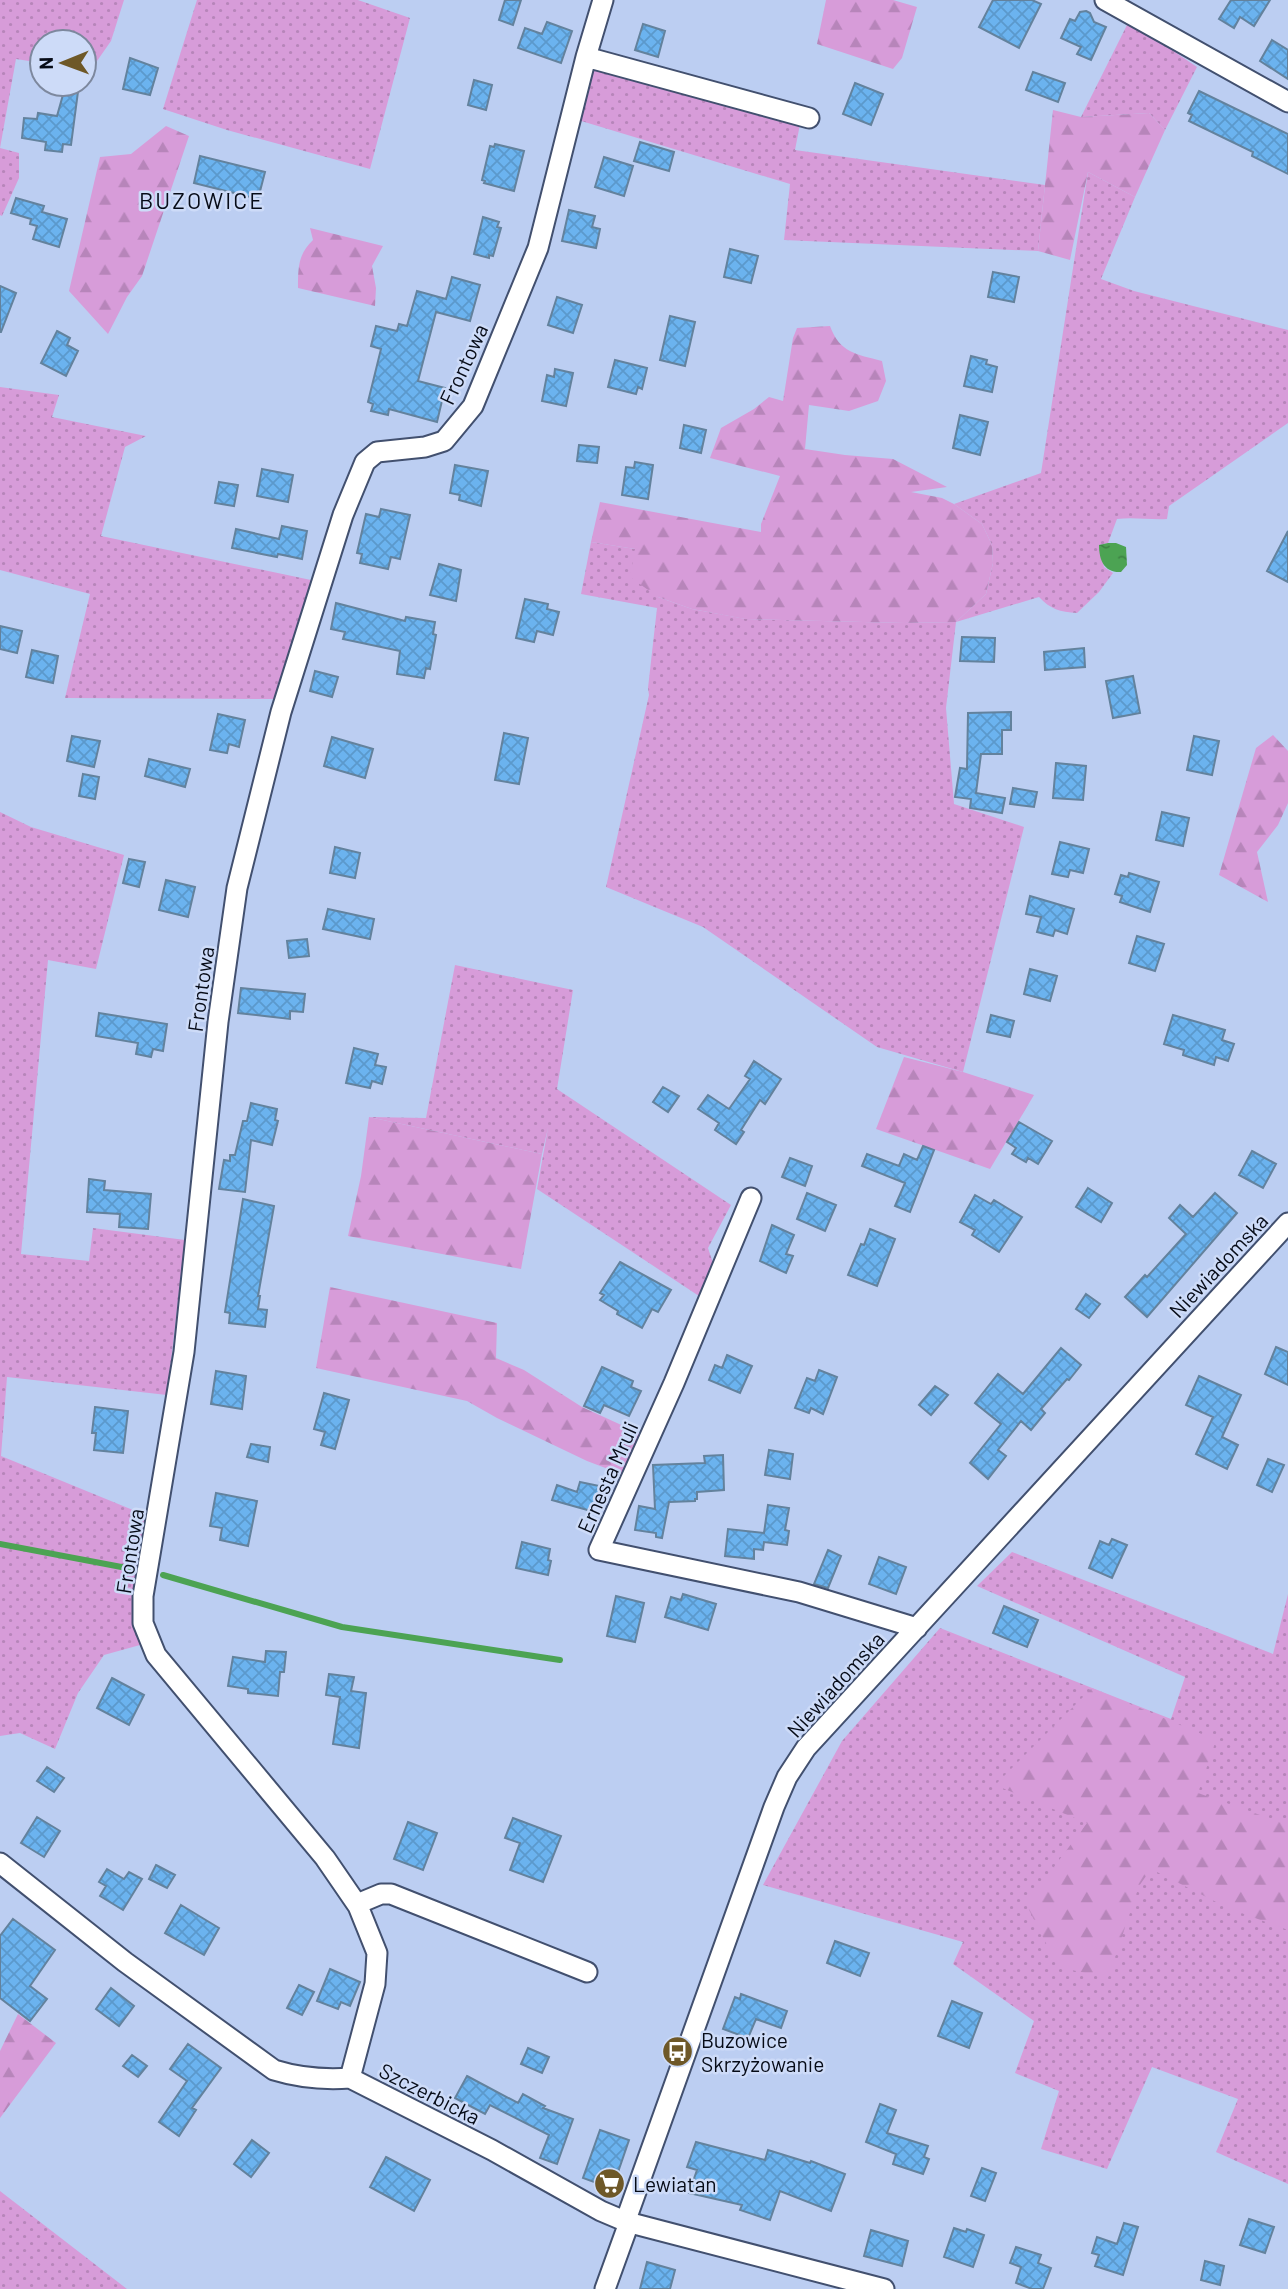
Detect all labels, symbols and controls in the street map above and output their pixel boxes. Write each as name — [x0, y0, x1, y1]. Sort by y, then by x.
north arrow — [28, 28, 98, 98]
text: N — [34, 57, 57, 70]
district label: BUZOWICE — [139, 186, 265, 214]
street label: Frontowa — [434, 320, 492, 408]
street label: Frontowa — [182, 945, 218, 1033]
street label: Niewiadomska — [1163, 1208, 1273, 1322]
street label: Ernesta Mruli — [571, 1417, 643, 1537]
street label: Frontowa — [110, 1507, 148, 1595]
street label: Niewiadomska — [781, 1626, 889, 1742]
place label: Buzowice Skrzyżowanie — [701, 2027, 824, 2076]
bus stop icon: Buzowice Skrzyżowanie — [661, 2034, 695, 2068]
street label: Szczerbicka — [376, 2057, 484, 2129]
supermarket icon: Lewiatan — [593, 2166, 627, 2200]
place label: Lewiatan — [633, 2171, 717, 2196]

